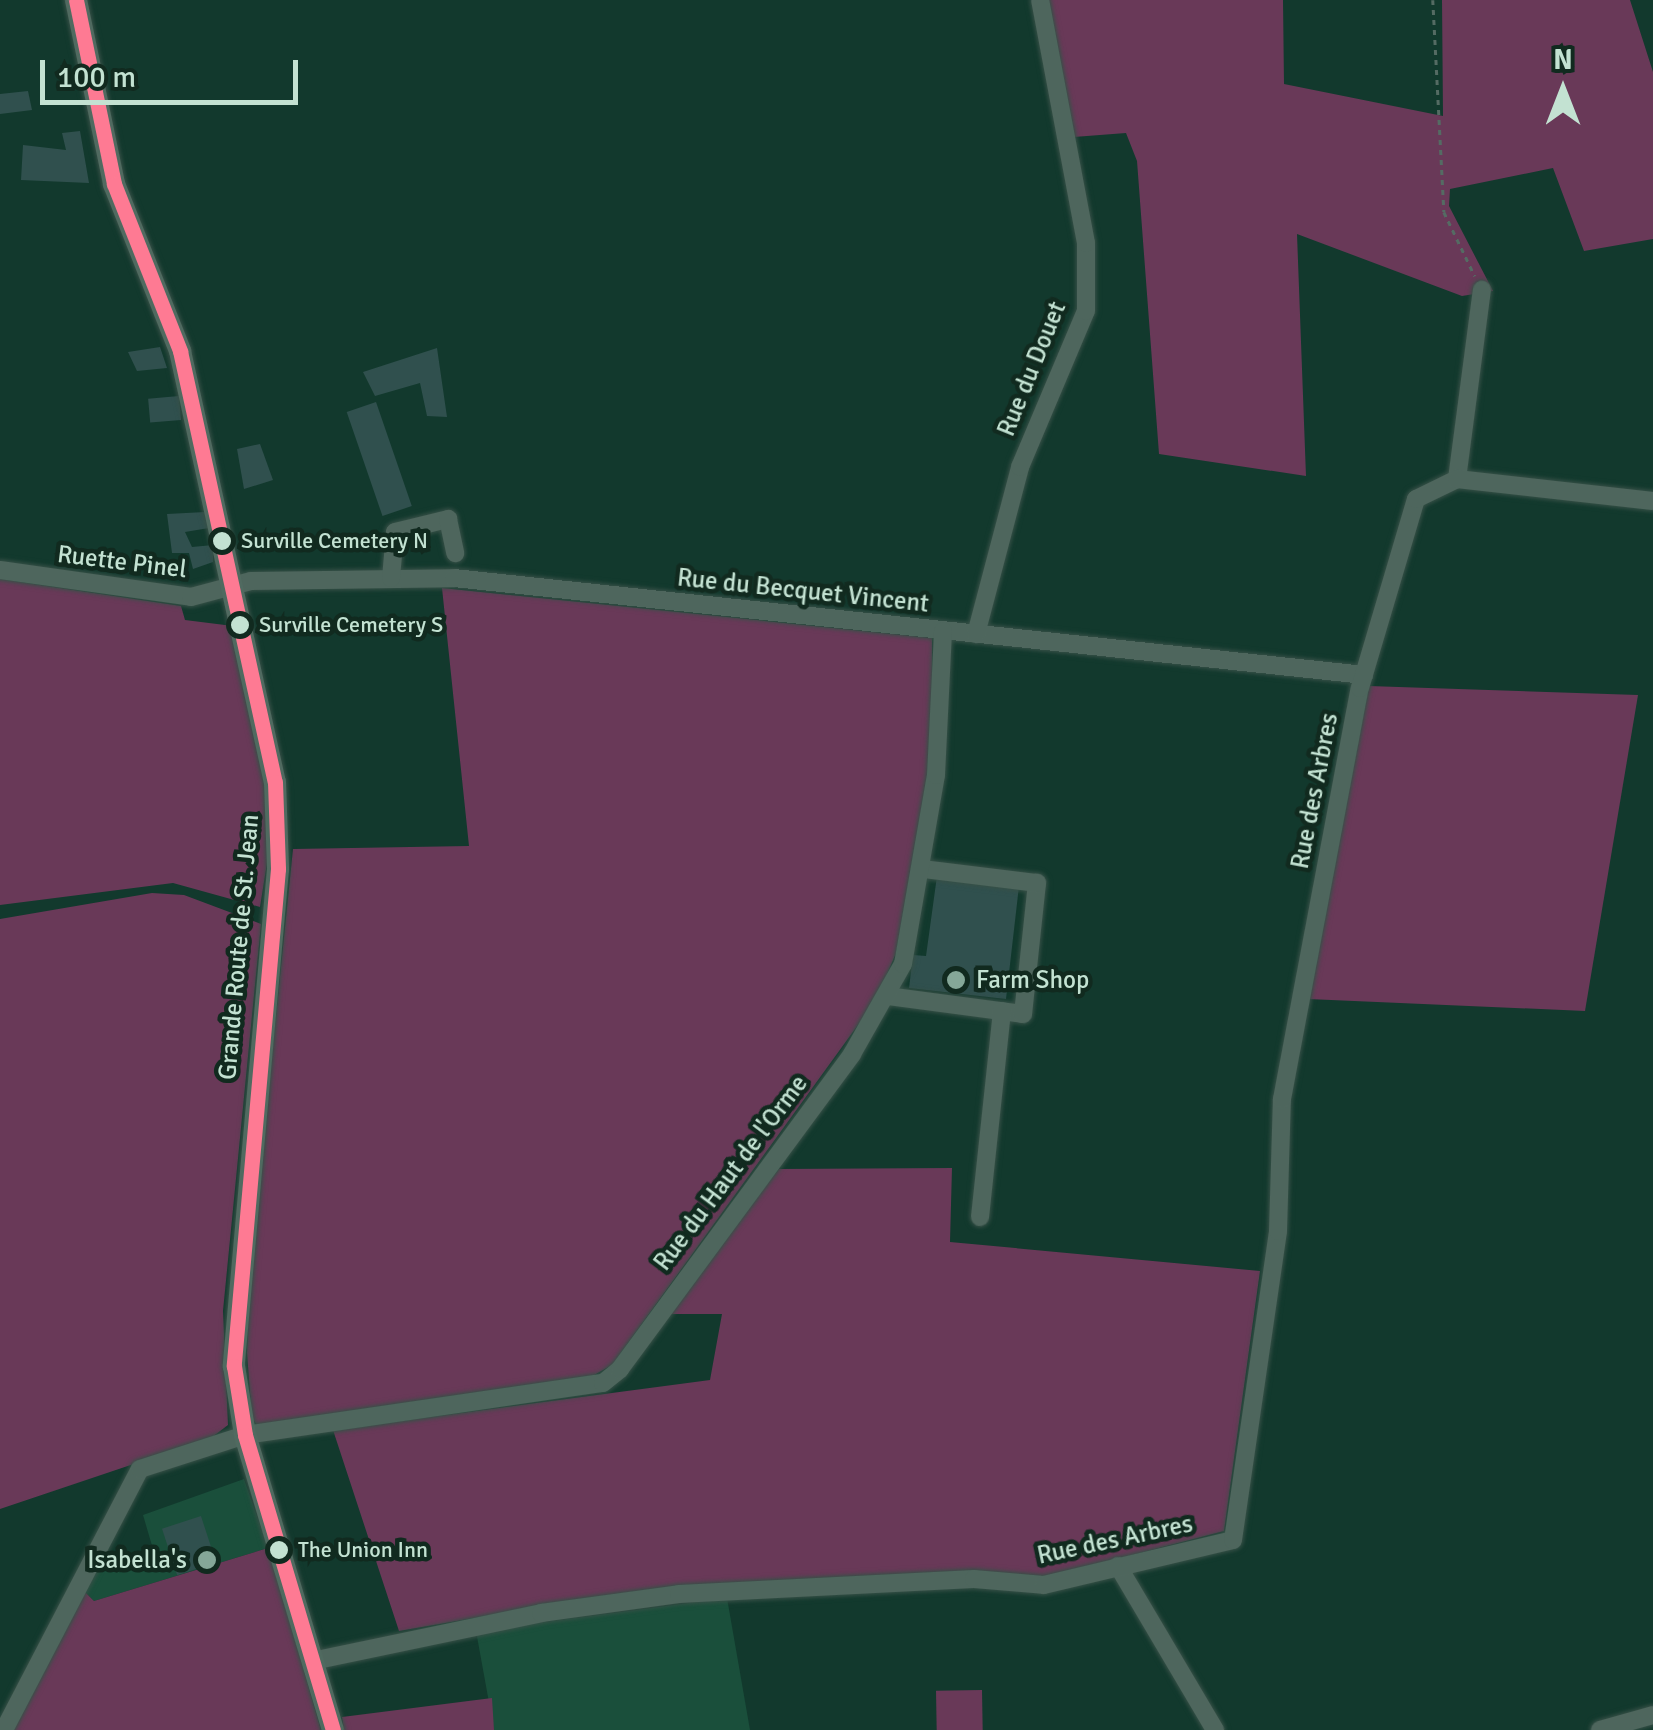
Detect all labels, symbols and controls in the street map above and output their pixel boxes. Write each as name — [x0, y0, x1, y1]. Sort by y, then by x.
scale bar — [45, 40, 302, 102]
north arrow — [1513, 40, 1613, 140]
text: N — [1553, 43, 1573, 77]
text: 100 m — [57, 59, 136, 96]
street label: Rue du Douet — [991, 297, 1073, 441]
place label: Surville Cemetery N — [241, 528, 428, 554]
marker: Surville Cemetery N — [212, 531, 232, 551]
street label: Ruette Pinel — [55, 539, 189, 585]
street label: Rue du Becquet Vincent — [676, 563, 930, 619]
place label: Surville Cemetery S — [259, 612, 443, 638]
marker: Surville Cemetery S — [230, 615, 250, 635]
street label: Rue des Arbres — [1285, 711, 1345, 871]
street label: Grande Route de St. Jean — [212, 813, 266, 1081]
place label: Farm Shop — [976, 965, 1089, 995]
marker: Farm Shop — [945, 969, 967, 991]
street label: Rue du Haut de l'Orme — [648, 1069, 814, 1277]
street label: Rue des Arbres — [1035, 1509, 1195, 1571]
place label: The Union Inn — [298, 1537, 428, 1563]
marker: The Union Inn — [269, 1540, 289, 1560]
place label: Isabella's — [87, 1545, 187, 1575]
marker: Isabella's — [196, 1549, 218, 1571]

